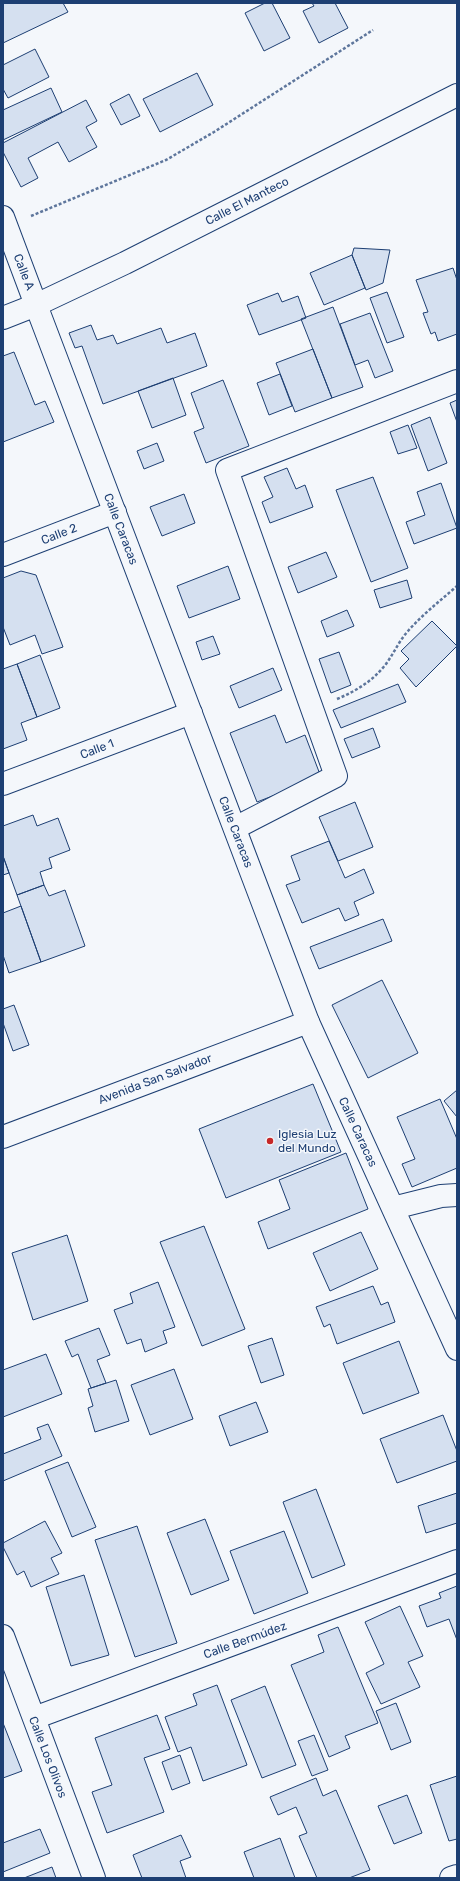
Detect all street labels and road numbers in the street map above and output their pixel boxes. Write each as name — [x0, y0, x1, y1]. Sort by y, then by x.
street label: Calle El Manteco — [203, 174, 291, 228]
street label: Calle A — [11, 252, 37, 292]
street label: Calle Caracas — [101, 491, 141, 567]
street label: Calle 2 — [39, 521, 79, 547]
street label: Calle 1 — [78, 736, 116, 762]
street label: Calle Caracas — [216, 794, 256, 870]
street label: Avenida San Salvador — [96, 1051, 214, 1107]
street label: Calle Caracas — [336, 1095, 380, 1169]
street label: Calle Bermúdez — [202, 1618, 288, 1662]
street label: Calle Los Olivos — [26, 1714, 70, 1800]

